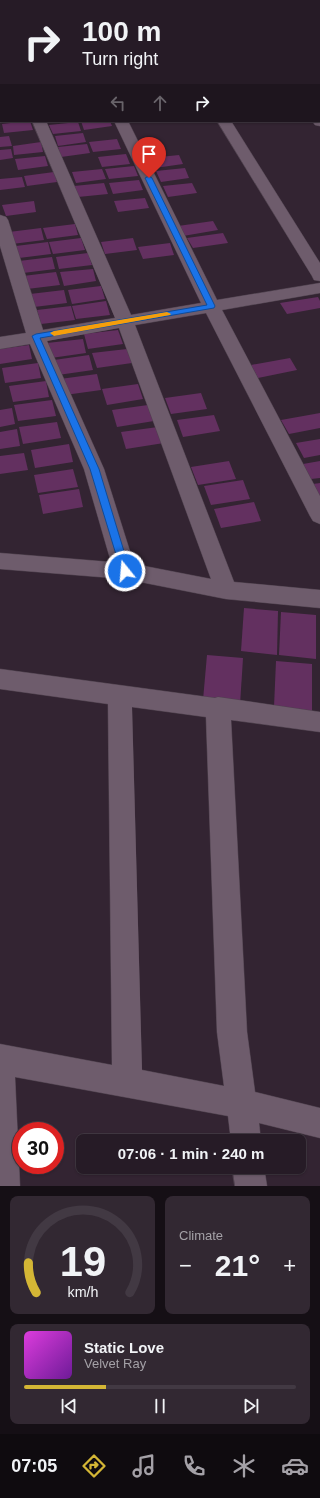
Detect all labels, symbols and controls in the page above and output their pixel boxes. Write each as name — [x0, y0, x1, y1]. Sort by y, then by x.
icon: right — [16, 16, 68, 68]
text: 100 m — [82, 16, 161, 47]
text: Turn right — [82, 49, 158, 69]
icon: left — [107, 92, 129, 114]
icon: ahead — [149, 92, 171, 114]
icon: right — [191, 92, 213, 114]
pin — [132, 137, 166, 178]
icon: arrive — [138, 143, 160, 165]
position arrow — [104, 550, 146, 592]
speed limit sign: 30 — [12, 1122, 64, 1174]
text: 07:06 · 1 min · 240 m — [118, 1145, 264, 1162]
text: Climate — [179, 1228, 223, 1243]
text: 19 — [59, 1238, 106, 1285]
text: 21° — [215, 1249, 260, 1282]
text: − — [179, 1253, 192, 1278]
text: + — [283, 1253, 296, 1278]
text: km/h — [67, 1284, 98, 1300]
text: Static Love — [84, 1339, 164, 1356]
text: Velvet Ray — [84, 1356, 146, 1371]
icon: previous — [58, 1395, 80, 1417]
icon: pause — [149, 1395, 171, 1417]
icon: next — [240, 1395, 262, 1417]
icon: directions — [80, 1452, 108, 1480]
icon: music — [130, 1452, 158, 1480]
icon: phone — [180, 1452, 208, 1480]
icon: climate — [230, 1452, 258, 1480]
icon: car — [281, 1452, 309, 1480]
text: 07:05 — [11, 1456, 57, 1476]

